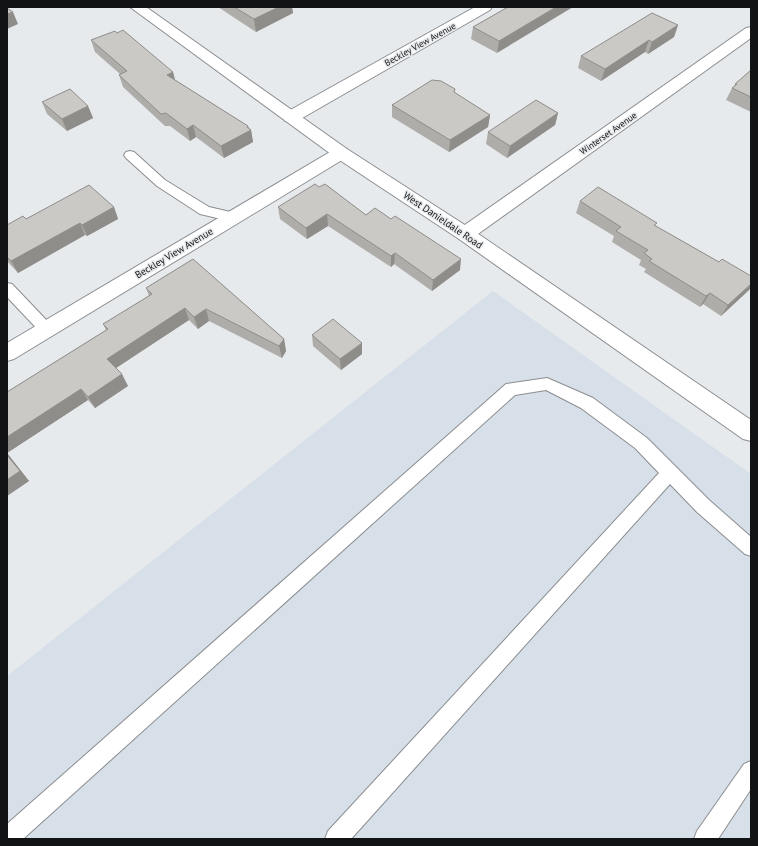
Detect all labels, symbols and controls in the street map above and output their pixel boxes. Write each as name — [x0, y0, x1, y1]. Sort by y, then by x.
street label: Beckley View Avenue — [382, 20, 458, 68]
street label: Winterset Avenue — [577, 109, 639, 157]
street label: West Danieldale Road — [401, 189, 485, 251]
street label: Beckley View Avenue — [133, 225, 215, 281]

